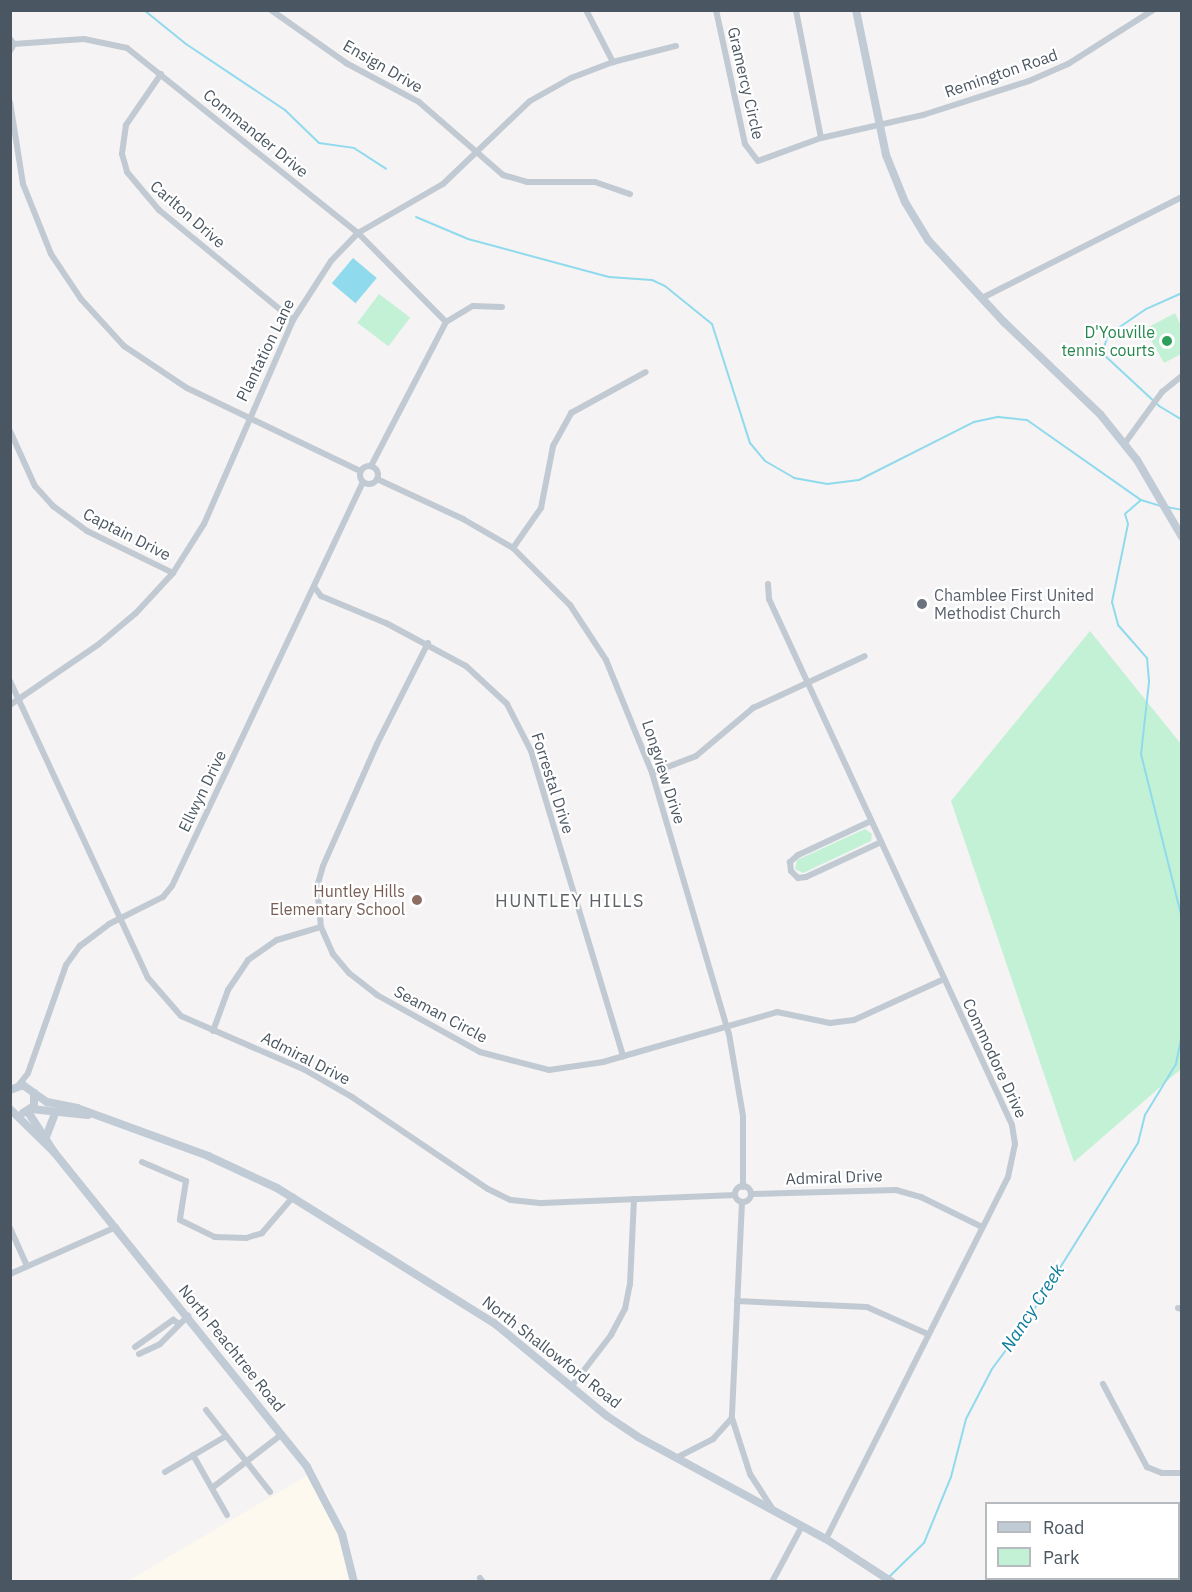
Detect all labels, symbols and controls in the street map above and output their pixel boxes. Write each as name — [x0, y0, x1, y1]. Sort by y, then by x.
street label: Gramercy Circle — [724, 25, 768, 141]
street label: Ensign Drive — [340, 36, 426, 96]
street label: Remington Road — [942, 45, 1060, 101]
street label: Commander Drive — [200, 85, 312, 181]
street label: Carlton Drive — [147, 176, 229, 252]
street label: Plantation Lane — [232, 296, 298, 404]
place label: D'Youville tennis courts — [1062, 322, 1155, 360]
marker: D'Youville tennis courts — [1160, 334, 1174, 348]
street label: Captain Drive — [80, 504, 174, 564]
place label: Chamblee First United Methodist Church — [934, 585, 1094, 623]
marker: Chamblee First United Methodist Church — [915, 597, 929, 611]
street label: Longview Drive — [638, 718, 690, 826]
street label: Forrestal Drive — [528, 730, 578, 836]
street label: Ellwyn Drive — [174, 747, 230, 835]
place label: Huntley Hills Elementary School — [270, 881, 405, 919]
district label: HUNTLEY HILLS — [495, 890, 645, 912]
marker: Huntley Hills Elementary School — [410, 893, 424, 907]
street label: Seaman Circle — [391, 981, 491, 1047]
street label: Commodore Drive — [959, 995, 1031, 1121]
street label: Admiral Drive — [258, 1027, 354, 1089]
street label: Admiral Drive — [785, 1166, 883, 1188]
water label: Nancy Creek — [997, 1260, 1069, 1356]
street label: North Peachtree Road — [175, 1281, 289, 1415]
street label: North Shallowford Road — [479, 1292, 625, 1412]
legend — [985, 1502, 1180, 1580]
text: Road — [1043, 1516, 1084, 1539]
text: Park — [1043, 1546, 1079, 1569]

